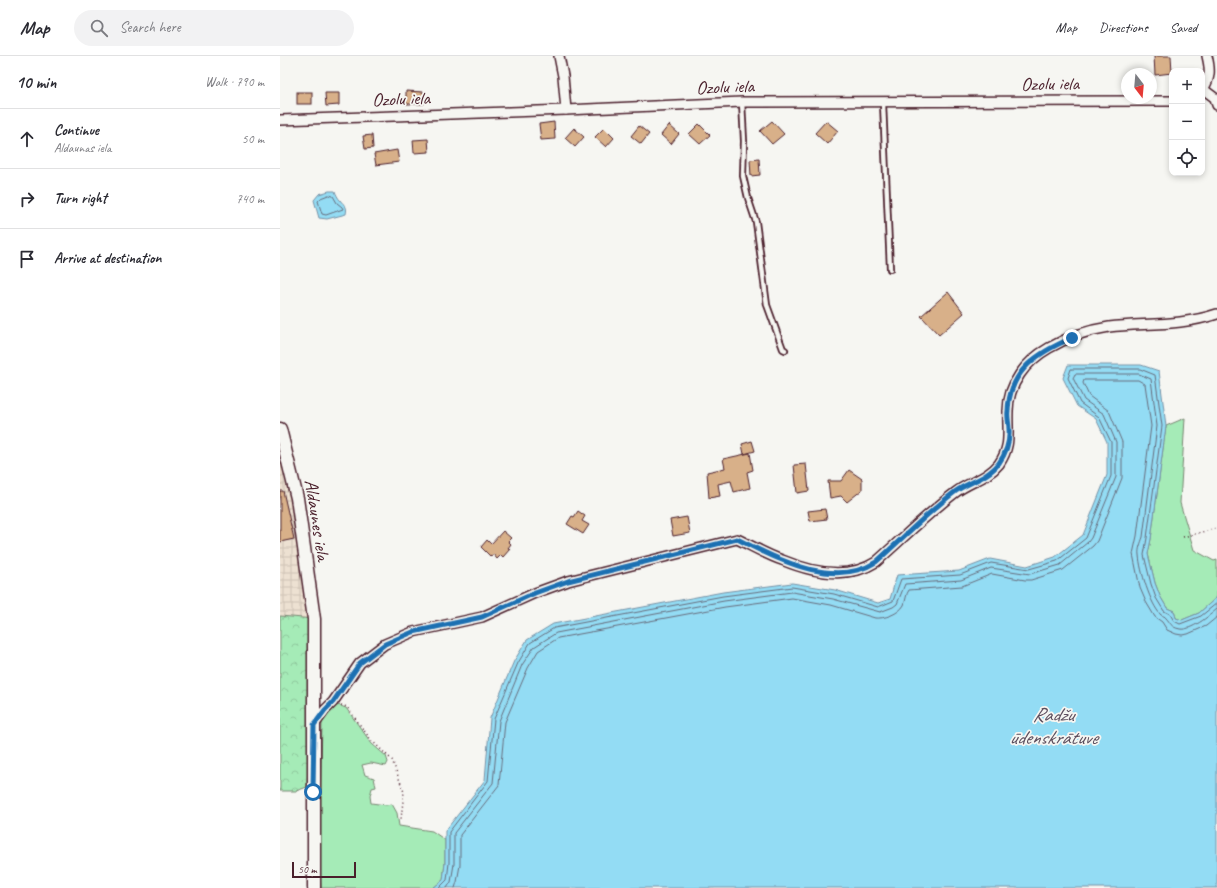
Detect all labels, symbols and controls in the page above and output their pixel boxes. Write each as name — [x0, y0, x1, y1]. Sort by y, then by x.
search box — [74, 10, 354, 46]
text: Map — [20, 16, 50, 40]
icon: search — [88, 17, 110, 39]
text: Search here — [120, 18, 181, 37]
text: Map — [1056, 19, 1077, 36]
text: Directions — [1099, 19, 1148, 36]
text: Saved — [1170, 19, 1197, 36]
north arrow — [1121, 68, 1157, 104]
map controls — [1169, 68, 1205, 176]
button: + — [1169, 68, 1205, 104]
street label: Ozolu iela — [1021, 71, 1081, 97]
text: 10 min — [16, 72, 56, 93]
text: Walk · 790 m — [205, 74, 264, 90]
street label: Ozolu iela — [696, 74, 756, 100]
street label: Ozolu iela — [372, 86, 432, 112]
button: − — [1169, 104, 1205, 140]
text: Continue — [54, 121, 99, 140]
icon: ahead — [16, 128, 38, 150]
text: 50 m — [242, 131, 264, 147]
text: Aldaunas iela — [54, 140, 111, 156]
button: locate — [1169, 140, 1205, 176]
icon: right — [16, 188, 38, 210]
text: Turn right — [54, 189, 107, 208]
text: 740 m — [236, 191, 264, 207]
icon: arrive — [16, 248, 38, 270]
text: Arrive at destination — [54, 249, 161, 268]
route end — [1063, 329, 1081, 347]
street label: Aldaunes iela — [299, 478, 336, 565]
water label: Radžu ūdenskrātuve — [1009, 702, 1100, 750]
route start — [304, 783, 322, 801]
scale bar — [292, 860, 356, 879]
text: 50 m — [298, 862, 317, 876]

